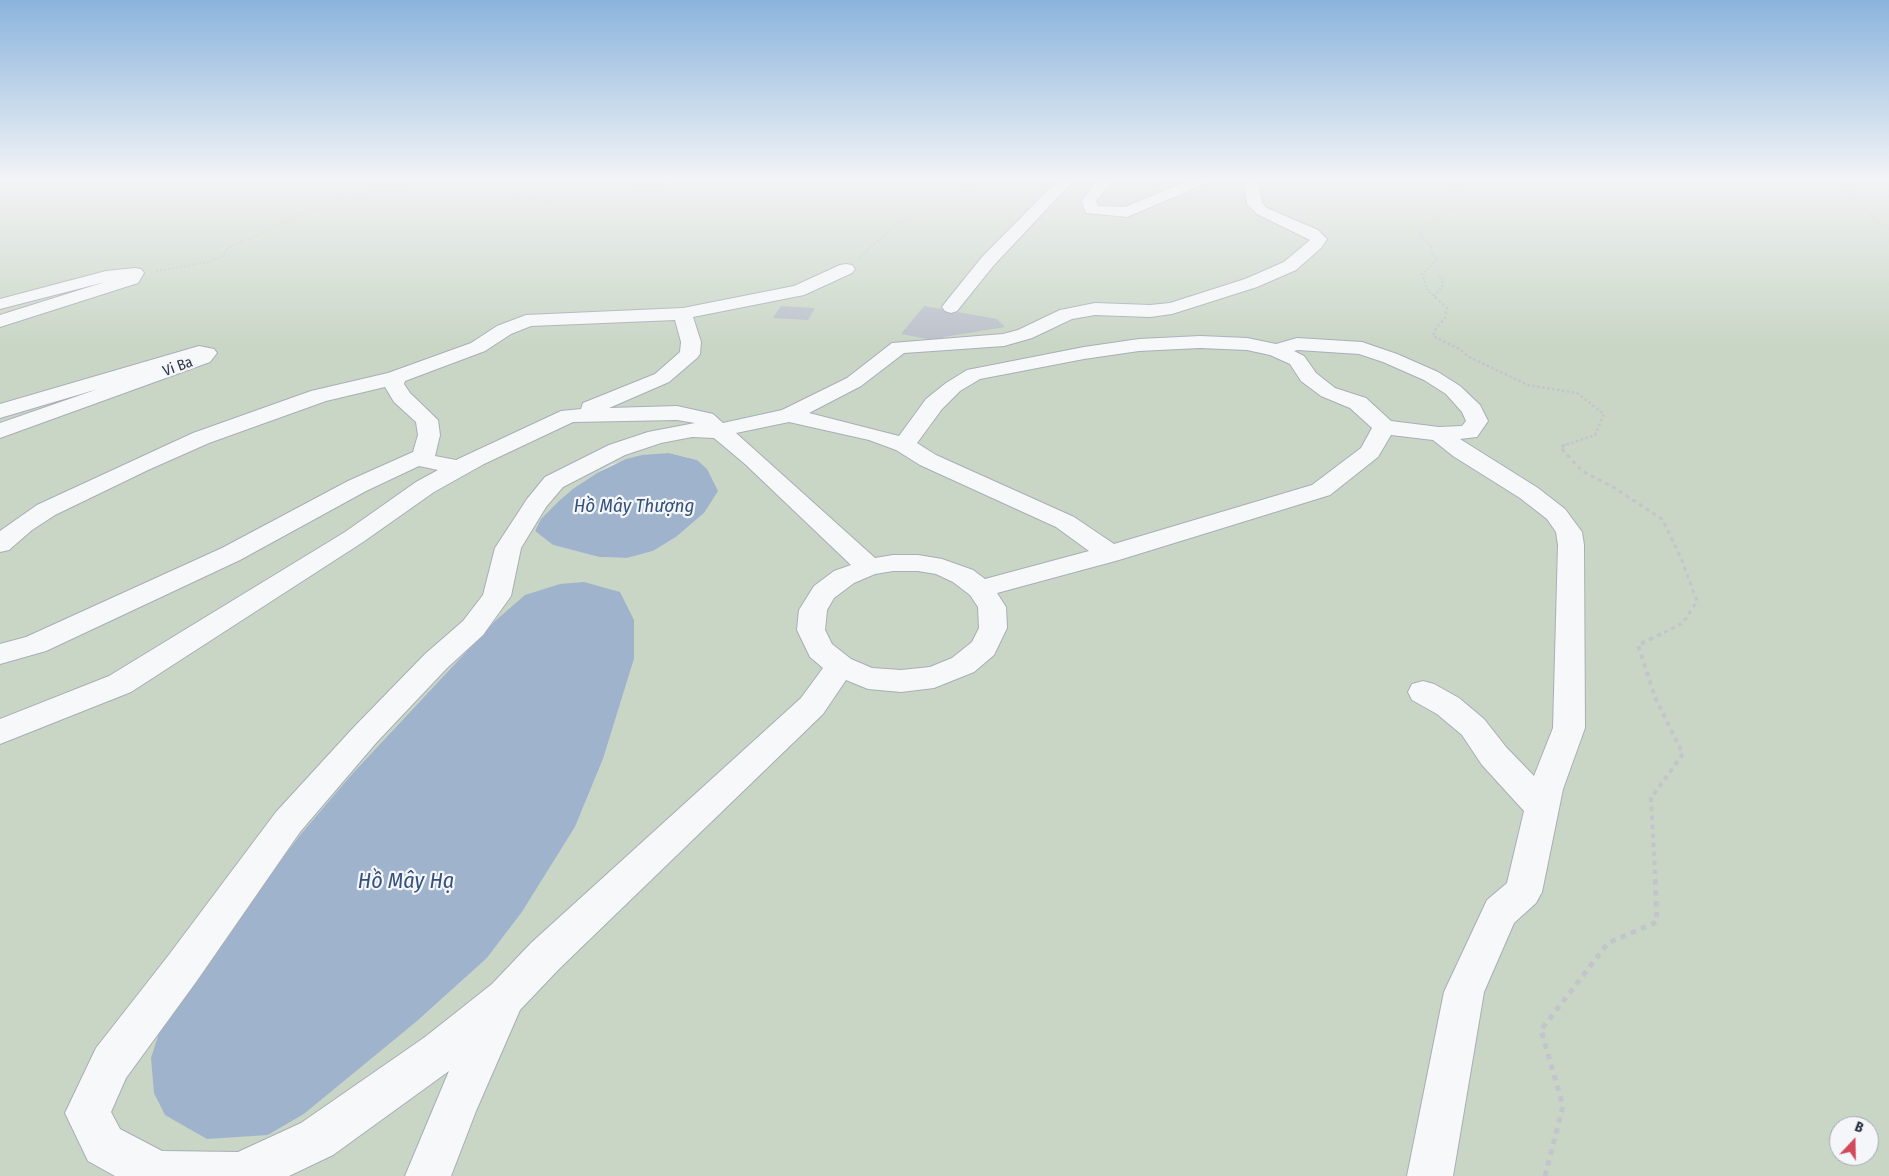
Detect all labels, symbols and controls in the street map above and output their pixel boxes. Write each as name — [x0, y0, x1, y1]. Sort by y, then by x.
street label: Vi Ba — [161, 353, 195, 381]
water label: Hồ Mây Thượng — [574, 496, 694, 518]
water label: Hồ Mây Hạ — [358, 869, 454, 895]
north arrow — [1829, 1116, 1879, 1166]
text: B — [1852, 1118, 1866, 1137]

